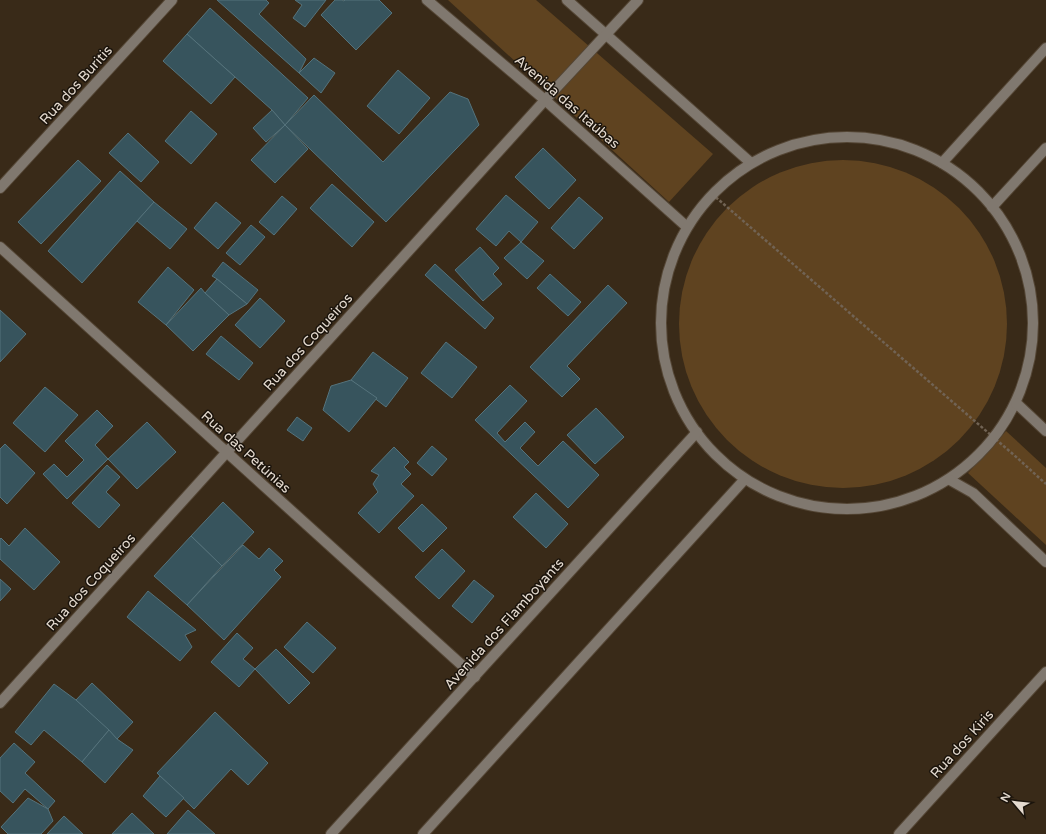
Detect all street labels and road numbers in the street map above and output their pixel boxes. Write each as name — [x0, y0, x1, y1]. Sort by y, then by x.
street label: Rua dos Buritis — [36, 42, 116, 128]
street label: Avenida das Itaúbas — [511, 52, 623, 152]
street label: Rua dos Coqueiros — [260, 290, 356, 394]
street label: Rua das Petúnias — [198, 407, 295, 497]
street label: Rua dos Coqueiros — [43, 530, 139, 634]
street label: Avenida dos Flamboyants — [441, 555, 568, 693]
street label: Rua dos Kiris — [927, 706, 997, 782]

